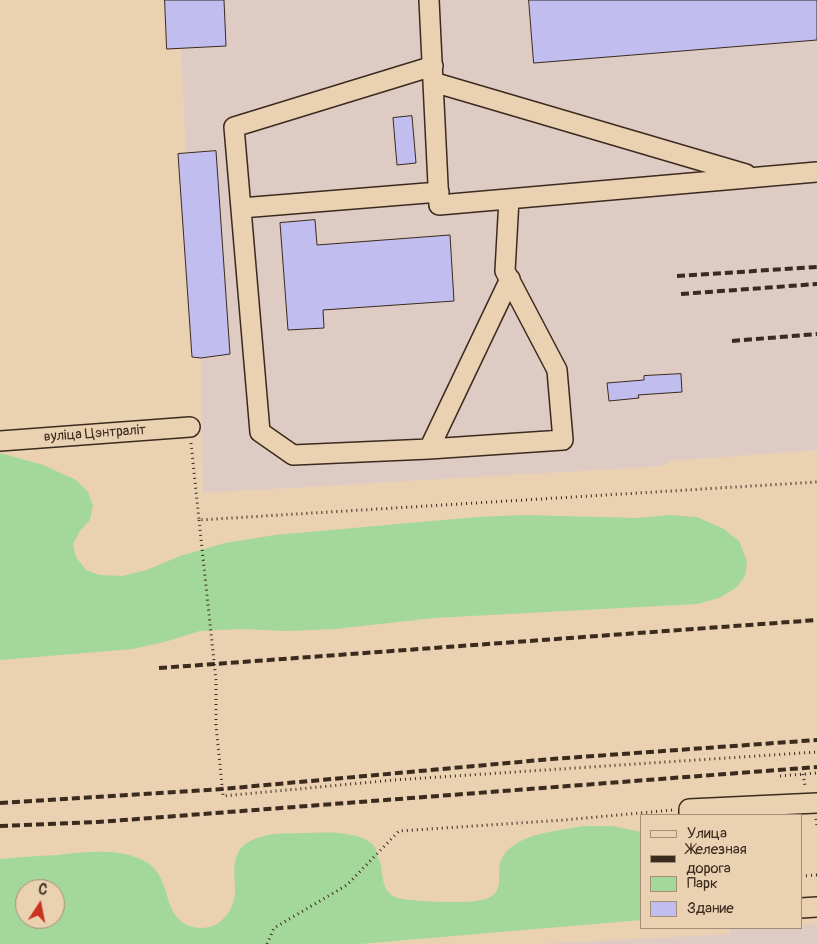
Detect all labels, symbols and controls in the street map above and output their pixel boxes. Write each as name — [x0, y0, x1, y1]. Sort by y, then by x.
street label: вуліца Цэнтраліт — [43, 422, 147, 446]
legend — [640, 814, 802, 929]
text: Улица — [687, 824, 727, 843]
text: Железная дорога — [686, 840, 747, 878]
text: Парк — [687, 874, 718, 893]
north arrow — [15, 879, 65, 929]
text: С — [37, 881, 49, 899]
text: Здание — [687, 899, 734, 918]

